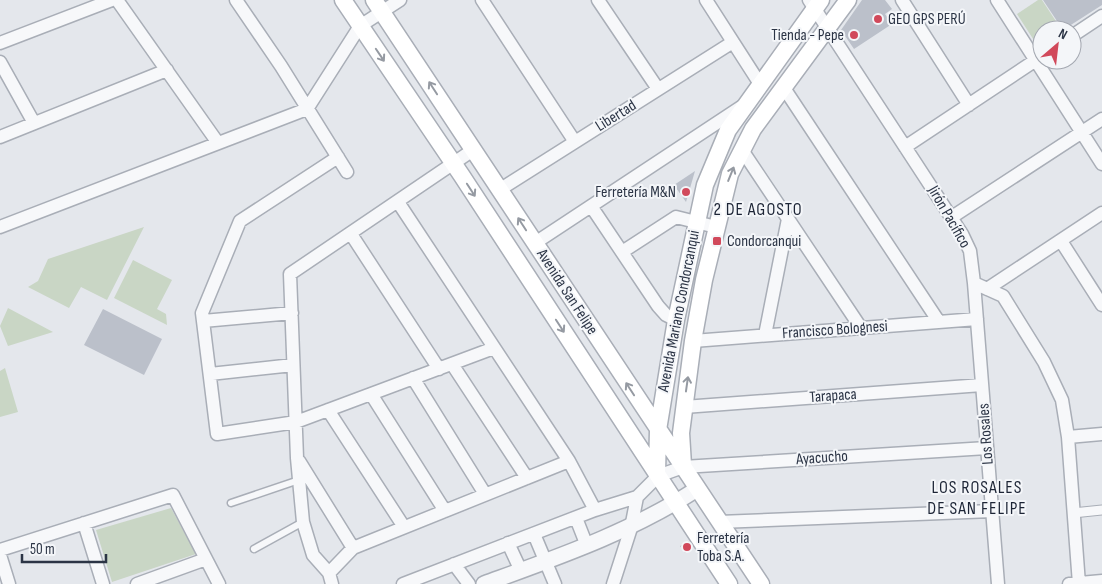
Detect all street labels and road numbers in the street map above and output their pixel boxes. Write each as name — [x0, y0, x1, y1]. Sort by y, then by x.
street label: Libertad — [592, 96, 640, 136]
street label: Jirón Pacífico — [923, 182, 974, 251]
street label: Avenida Mariano Condorcanqui — [654, 229, 704, 394]
street label: Avenida San Felipe — [532, 245, 602, 338]
street label: Francisco Bolognesi — [782, 317, 888, 343]
street label: Tarapaca — [809, 385, 857, 407]
street label: Los Rosales — [974, 402, 998, 465]
street label: Ayacucho — [795, 447, 848, 469]

